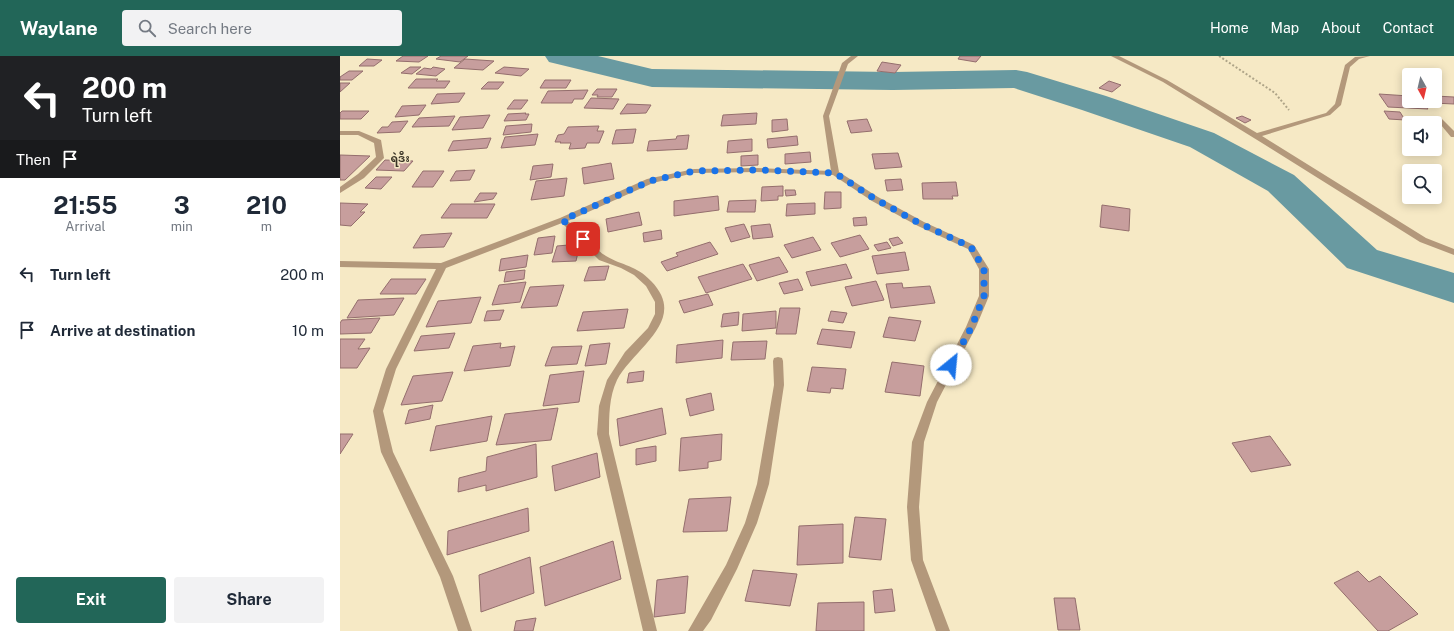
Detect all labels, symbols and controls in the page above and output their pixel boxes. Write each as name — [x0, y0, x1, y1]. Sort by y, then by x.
search box — [122, 10, 402, 46]
text: Waylane — [20, 17, 98, 39]
icon: search — [136, 17, 158, 39]
text: Search here — [168, 20, 252, 37]
text: Home — [1210, 20, 1249, 36]
text: Map — [1271, 20, 1299, 36]
text: About — [1321, 20, 1361, 36]
text: Contact — [1383, 20, 1434, 36]
north arrow — [1402, 68, 1442, 108]
map controls — [1402, 68, 1442, 204]
text: 200 m — [82, 71, 167, 104]
icon: left — [16, 72, 68, 124]
text: Turn left — [82, 105, 152, 126]
button: sound — [1402, 116, 1442, 156]
icon: arrive — [59, 148, 81, 170]
text: Then — [16, 151, 51, 168]
district label: ရဲဒီး — [390, 151, 410, 167]
button: search — [1402, 164, 1442, 204]
text: 21:55 — [53, 191, 118, 219]
text: 3 — [174, 191, 190, 219]
text: 210 — [246, 191, 287, 219]
text: Arrival — [65, 219, 105, 234]
text: min — [171, 219, 193, 234]
text: m — [261, 219, 272, 234]
pin — [566, 222, 600, 256]
icon: arrive — [572, 228, 594, 250]
icon: left — [16, 263, 38, 285]
text: Turn left — [50, 266, 111, 283]
text: 200 m — [280, 266, 324, 283]
icon: arrive — [16, 319, 38, 341]
text: Arrive at destination — [50, 322, 195, 339]
text: 10 m — [292, 322, 324, 339]
position arrow — [930, 344, 972, 386]
button: Exit — [16, 577, 166, 623]
button: Share — [174, 577, 324, 623]

